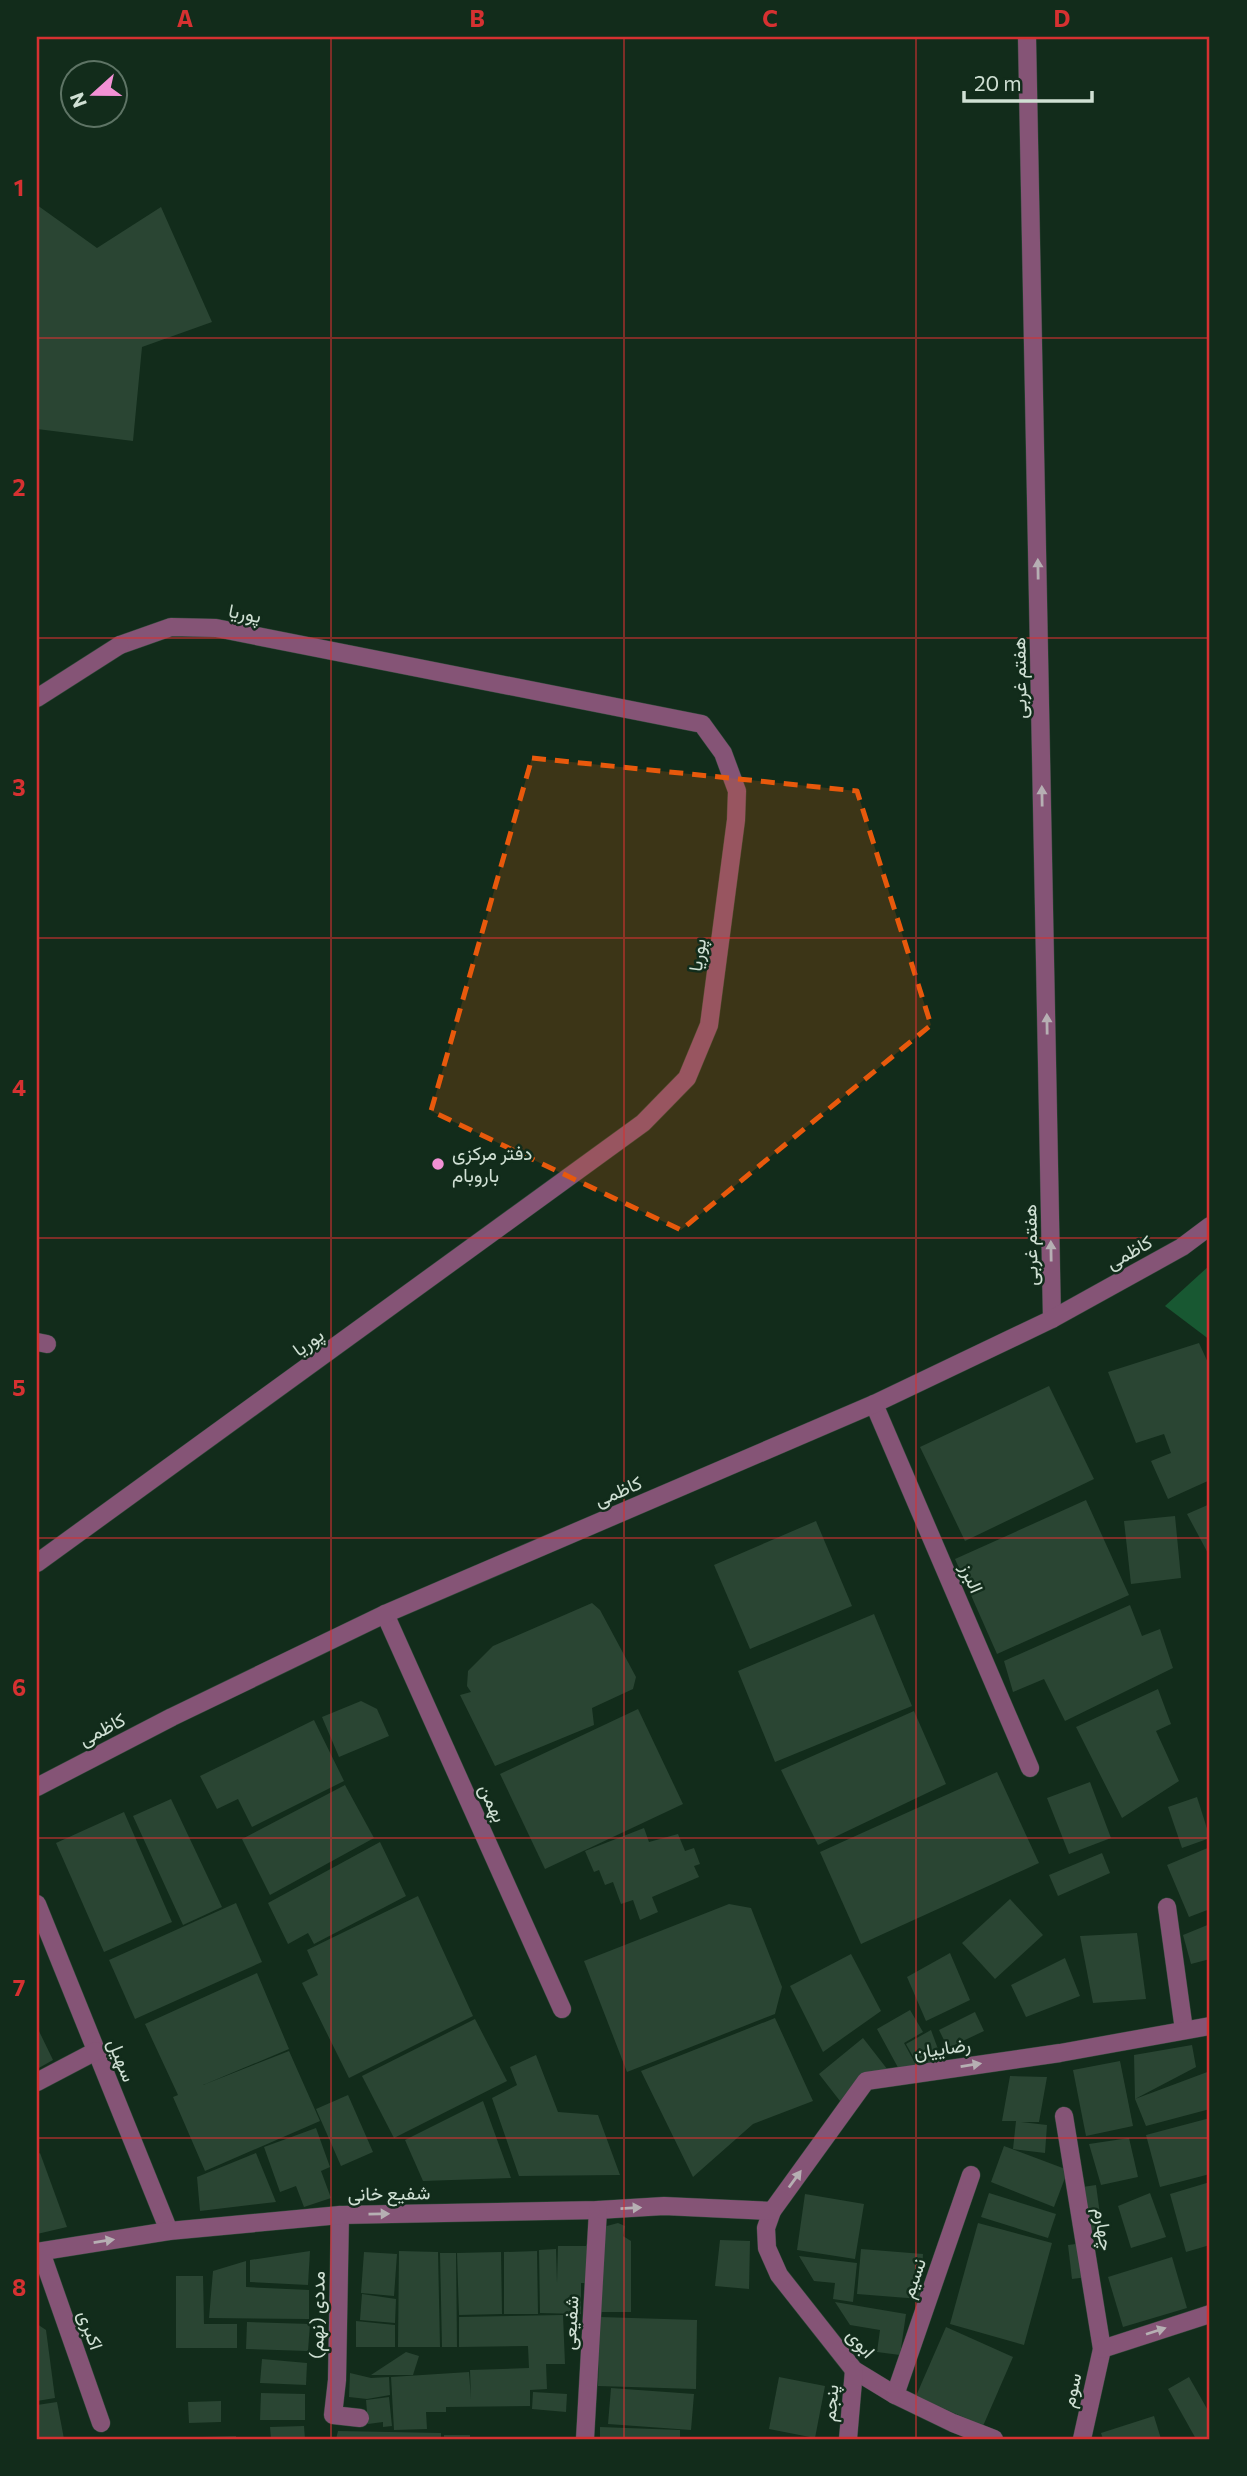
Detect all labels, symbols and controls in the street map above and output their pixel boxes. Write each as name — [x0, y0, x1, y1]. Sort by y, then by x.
text: A — [177, 4, 194, 32]
text: B — [469, 4, 485, 32]
text: C — [762, 4, 778, 32]
text: D — [1054, 4, 1071, 32]
north arrow — [60, 60, 130, 130]
scale bar — [964, 60, 1091, 104]
text: 20 m — [974, 70, 1022, 95]
text: N — [64, 89, 91, 111]
text: 1 — [14, 173, 24, 201]
text: 2 — [12, 473, 26, 501]
one-way arrow — [1032, 557, 1044, 579]
street label: پوریا — [226, 598, 263, 630]
street label: هفتم غربی — [1006, 637, 1033, 719]
text: 3 — [12, 773, 26, 801]
one-way arrow — [1037, 785, 1048, 807]
street label: پوریا — [683, 937, 713, 973]
one-way arrow — [1041, 1012, 1052, 1034]
text: 4 — [12, 1073, 26, 1101]
place label: دفتر مرکزی باروبام — [452, 1141, 532, 1188]
marker: دفتر مرکزی باروبام — [430, 1156, 446, 1172]
street label: هفتم غربی — [1017, 1204, 1044, 1286]
street label: کاظمی — [1102, 1230, 1156, 1274]
one-way arrow — [1045, 1240, 1057, 1262]
street label: پوریا — [288, 1323, 330, 1363]
text: 5 — [12, 1373, 26, 1401]
street label: کاظمی — [591, 1470, 645, 1512]
street label: البرز — [955, 1559, 989, 1597]
text: 6 — [12, 1673, 26, 1701]
street label: کاظمی — [75, 1707, 129, 1751]
street label: بهمن — [474, 1780, 512, 1826]
text: 7 — [13, 1973, 25, 2001]
street label: رضاییان — [912, 2032, 972, 2064]
street label: سهیل — [102, 2035, 142, 2085]
one-way arrow — [960, 2059, 982, 2070]
one-way arrow — [788, 2170, 802, 2188]
street label: شفیع خانی — [347, 2180, 431, 2208]
one-way arrow — [620, 2202, 642, 2213]
street label: چهارم — [1087, 2206, 1119, 2253]
one-way arrow — [368, 2208, 390, 2220]
one-way arrow — [93, 2235, 115, 2246]
street label: نسیم — [895, 2255, 932, 2301]
street label: مددی (نهم) — [304, 2271, 331, 2359]
text: 8 — [12, 2273, 26, 2301]
street label: شفیعی — [557, 2295, 583, 2351]
street label: اکبری — [73, 2307, 109, 2353]
street label: ابوی — [841, 2323, 881, 2363]
one-way arrow — [1146, 2326, 1167, 2336]
street label: سوم — [1055, 2370, 1088, 2410]
street label: پنجم — [816, 2383, 846, 2423]

